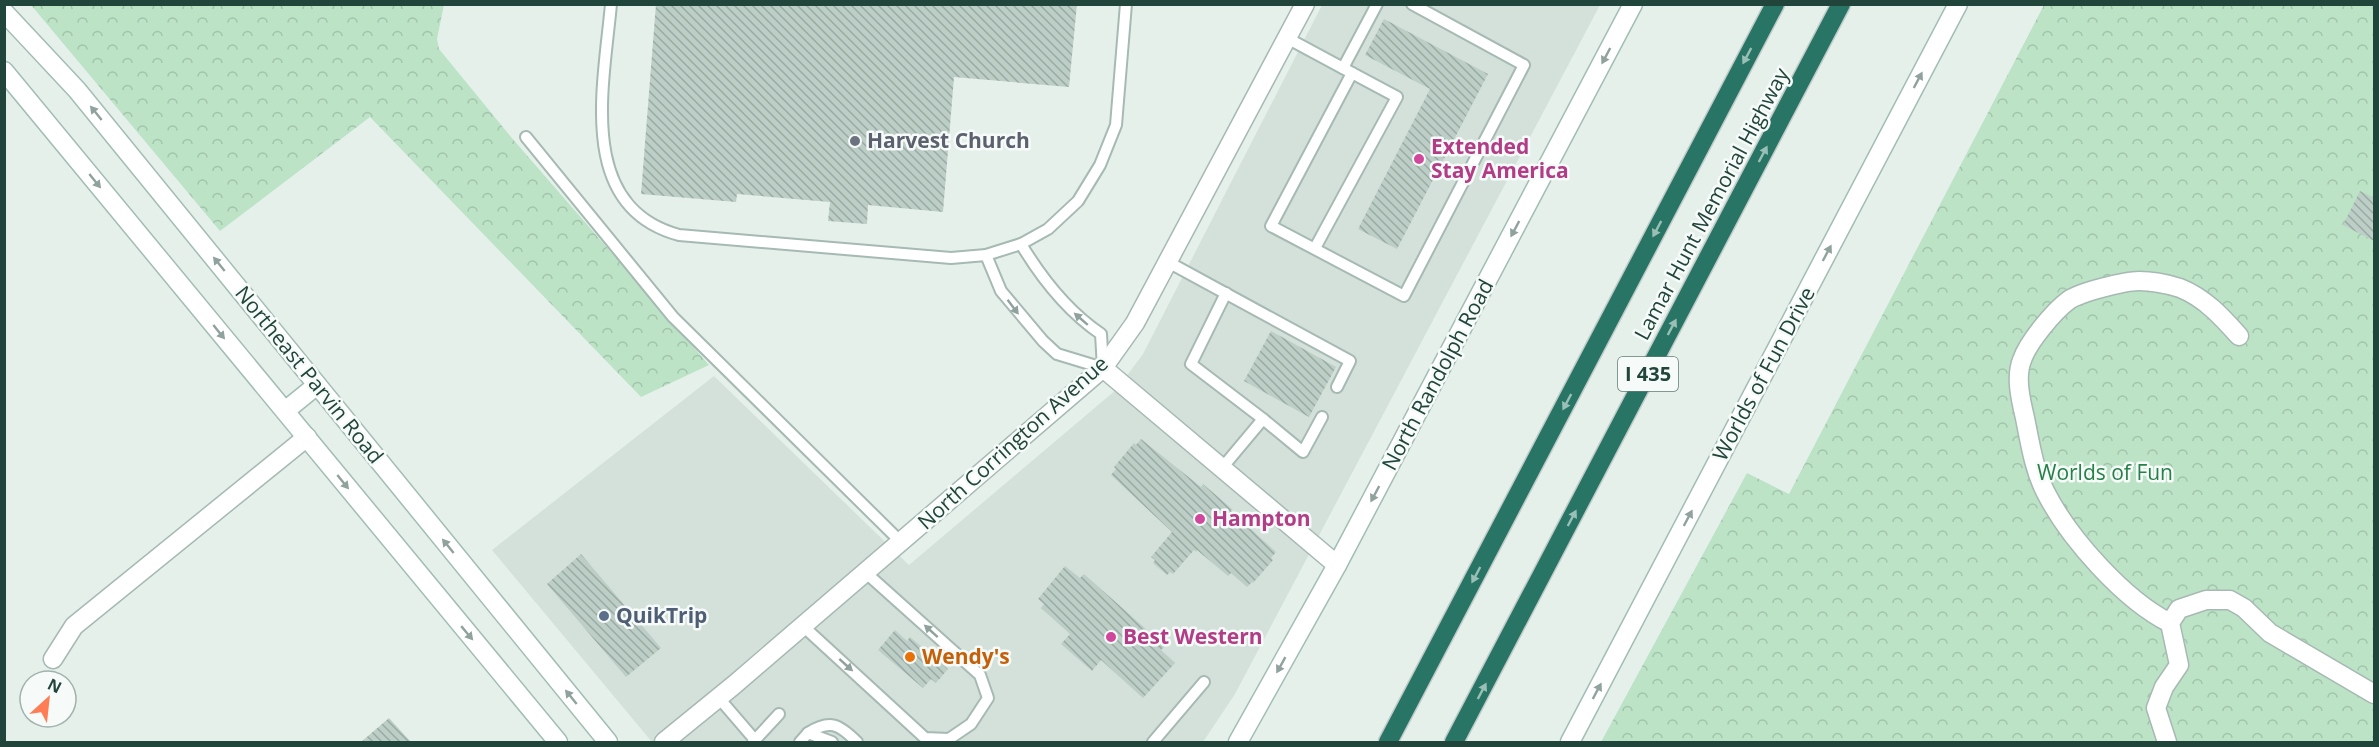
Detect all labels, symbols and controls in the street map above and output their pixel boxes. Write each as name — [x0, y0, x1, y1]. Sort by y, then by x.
one-way arrow — [1601, 48, 1611, 65]
one-way arrow — [1743, 48, 1752, 65]
street label: Lamar Hunt Memorial Highway — [1627, 62, 1795, 345]
one-way arrow — [1913, 71, 1923, 88]
one-way arrow — [89, 105, 102, 121]
place label: Harvest Church — [867, 126, 1030, 154]
place label: Extended Stay America — [1431, 132, 1569, 184]
marker: Harvest Church — [848, 134, 862, 148]
one-way arrow — [1758, 145, 1768, 162]
marker: Extended Stay America — [1412, 152, 1426, 166]
one-way arrow — [88, 173, 101, 188]
one-way arrow — [1510, 220, 1520, 237]
one-way arrow — [1652, 221, 1662, 238]
one-way arrow — [1823, 244, 1832, 261]
one-way arrow — [213, 257, 226, 272]
street label: North Randolph Road — [1375, 274, 1499, 475]
street label: Northeast Parvin Road — [229, 280, 390, 469]
street label: Worlds of Fun Drive — [1705, 282, 1821, 465]
one-way arrow — [1007, 299, 1019, 314]
one-way arrow — [1074, 312, 1089, 326]
one-way arrow — [1668, 318, 1677, 335]
one-way arrow — [212, 324, 225, 339]
street label: North Corrington Avenue — [911, 349, 1113, 535]
road number: I 435 — [1618, 357, 1678, 391]
one-way arrow — [1562, 394, 1572, 411]
park label: Worlds of Fun — [2037, 458, 2173, 486]
one-way arrow — [337, 474, 350, 490]
one-way arrow — [1370, 486, 1380, 503]
place label: Hampton — [1212, 504, 1311, 532]
one-way arrow — [1567, 509, 1577, 526]
one-way arrow — [1683, 509, 1693, 526]
marker: Hampton — [1193, 512, 1207, 526]
one-way arrow — [441, 538, 454, 554]
one-way arrow — [1471, 566, 1481, 583]
place label: QuikTrip — [616, 601, 707, 629]
marker: QuikTrip — [597, 609, 611, 623]
place label: Best Western — [1123, 622, 1263, 650]
one-way arrow — [460, 625, 473, 640]
one-way arrow — [924, 625, 939, 638]
marker: Best Western — [1104, 630, 1118, 644]
place label: Wendy's — [922, 642, 1010, 670]
marker: Wendy's — [903, 650, 917, 664]
one-way arrow — [1276, 657, 1286, 674]
one-way arrow — [838, 658, 853, 671]
north arrow — [18, 669, 78, 729]
text: N — [44, 673, 66, 698]
one-way arrow — [1477, 682, 1487, 699]
one-way arrow — [1592, 682, 1602, 699]
one-way arrow — [565, 690, 578, 705]

